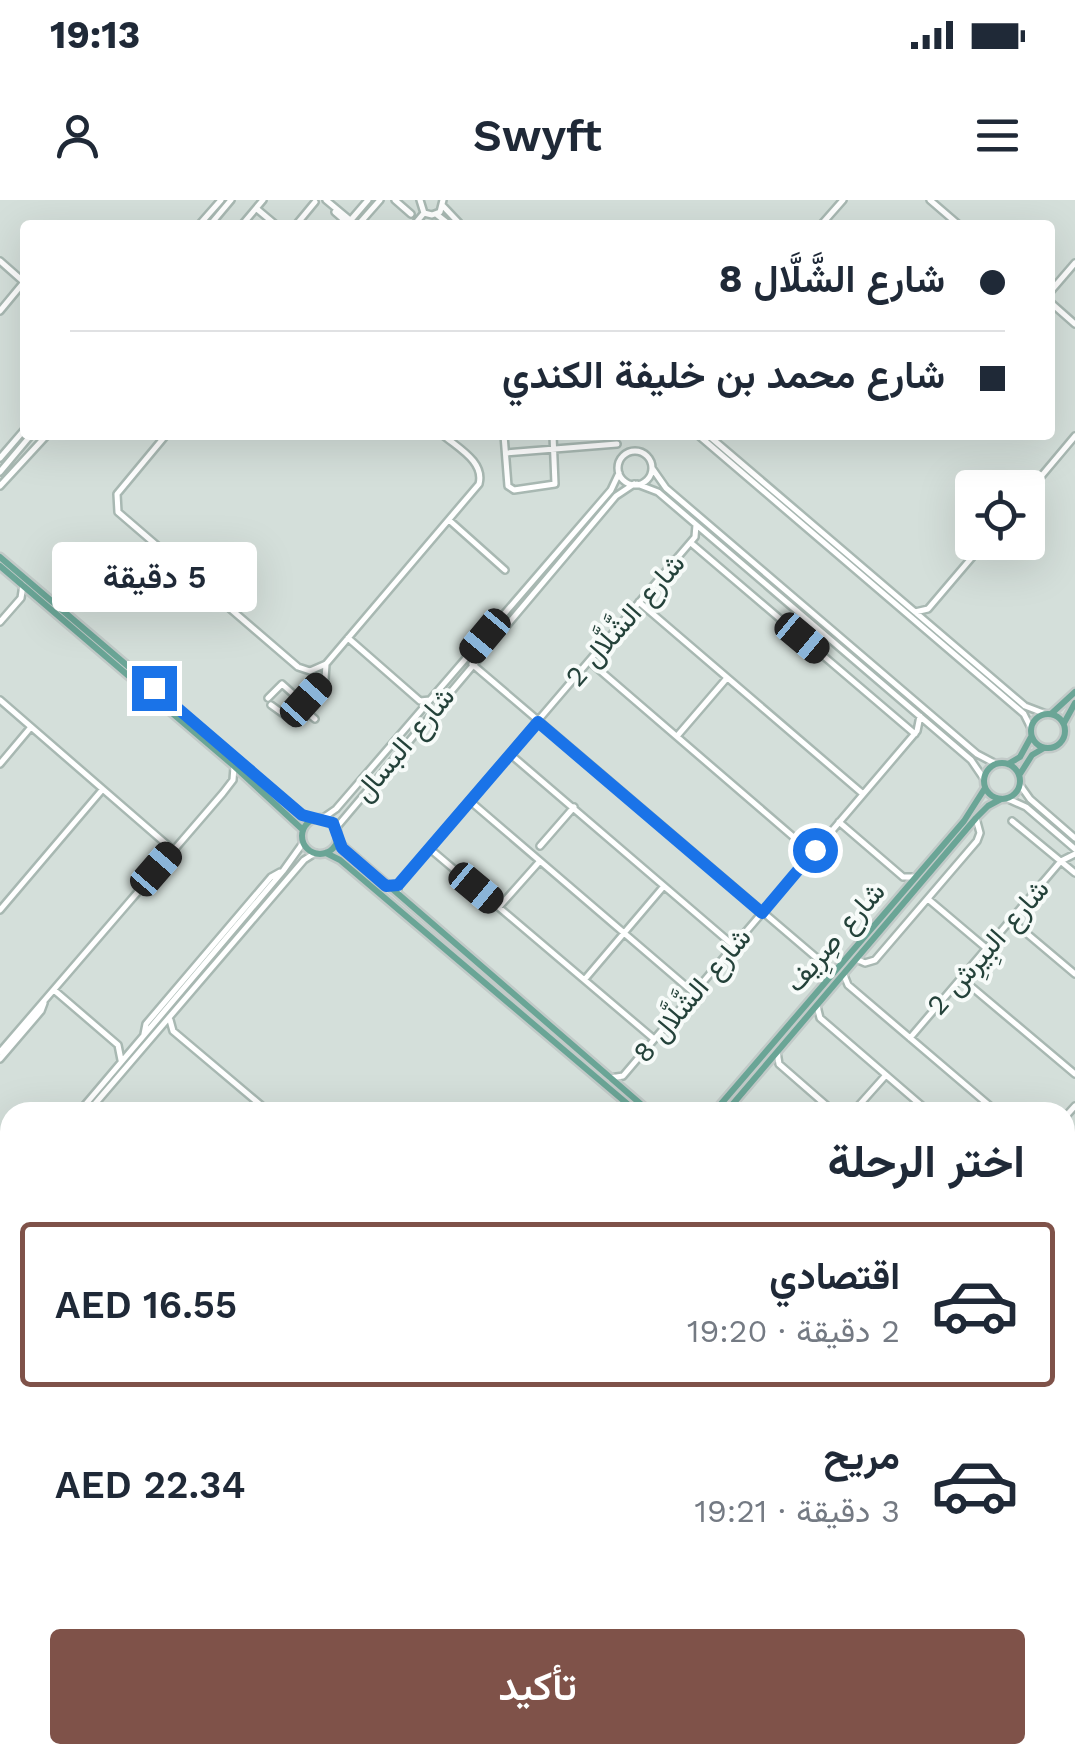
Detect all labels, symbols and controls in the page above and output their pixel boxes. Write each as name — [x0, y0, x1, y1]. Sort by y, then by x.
text: 19:13 — [50, 13, 140, 57]
icon: person — [50, 108, 105, 163]
icon: menu — [970, 108, 1025, 163]
text: Swyft — [473, 109, 602, 162]
text: شارع الشَّلَّال 8 — [719, 257, 945, 301]
text: شارع محمد بن خليفة الكندي — [502, 353, 945, 397]
map controls — [955, 470, 1045, 560]
button: locate — [955, 470, 1045, 560]
callout: 5 دقيقة — [52, 543, 256, 613]
street label: شارع الشَّلَّال 2 — [555, 544, 693, 694]
text: 5 دقيقة — [103, 558, 206, 596]
car — [454, 603, 516, 669]
car — [769, 607, 835, 669]
route end — [132, 666, 177, 711]
car — [275, 668, 337, 732]
street label: شارع البسال — [347, 680, 463, 809]
route start — [793, 828, 838, 873]
car — [125, 837, 187, 901]
car — [443, 857, 509, 919]
street label: شارع البِيرِش 2 — [920, 872, 1060, 1025]
street label: شارع صِرِيف — [778, 875, 895, 1002]
street label: شارع الشَّلَّال 8 — [623, 918, 759, 1070]
text: اختر الرحلة — [828, 1135, 1025, 1188]
text: اقتصادي — [769, 1254, 900, 1298]
icon: car — [930, 1260, 1020, 1350]
text: AED 16.55 — [55, 1283, 237, 1327]
text: 2 دقيقة · 19:20 — [687, 1312, 900, 1350]
text: مريح — [824, 1434, 900, 1478]
icon: car — [930, 1440, 1020, 1530]
text: AED 22.34 — [55, 1463, 246, 1507]
text: 3 دقيقة · 19:21 — [694, 1492, 900, 1530]
button: تأكيد — [50, 1629, 1025, 1744]

